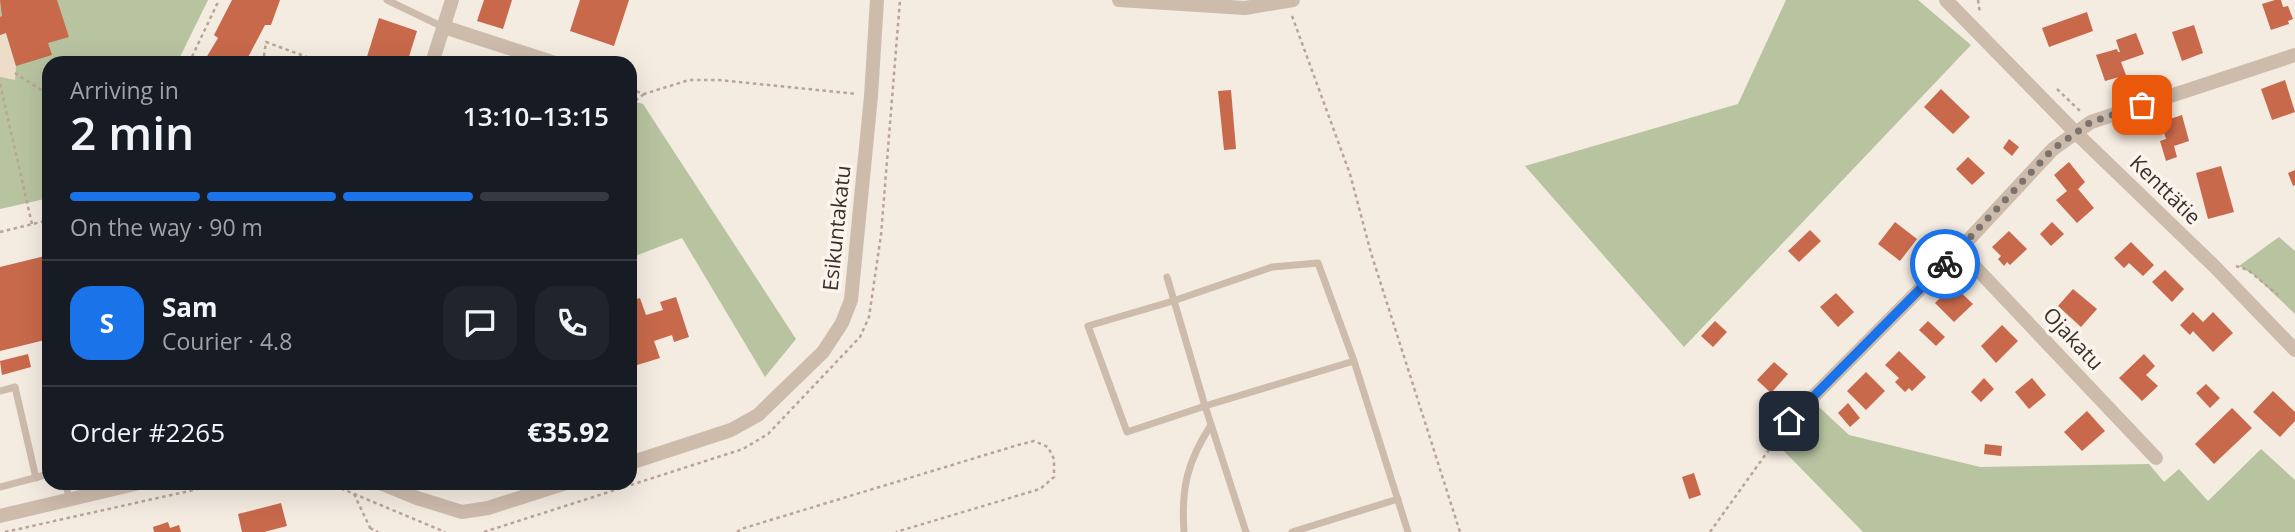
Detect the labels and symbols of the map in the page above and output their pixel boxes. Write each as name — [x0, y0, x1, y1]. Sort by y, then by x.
pin — [2112, 75, 2172, 135]
street label: Kenttätie — [2124, 148, 2207, 230]
street label: Esikuntakatu — [815, 164, 857, 292]
courier — [1910, 229, 1980, 299]
street label: Ojakatu — [2037, 301, 2110, 376]
pin — [1759, 391, 1819, 451]

